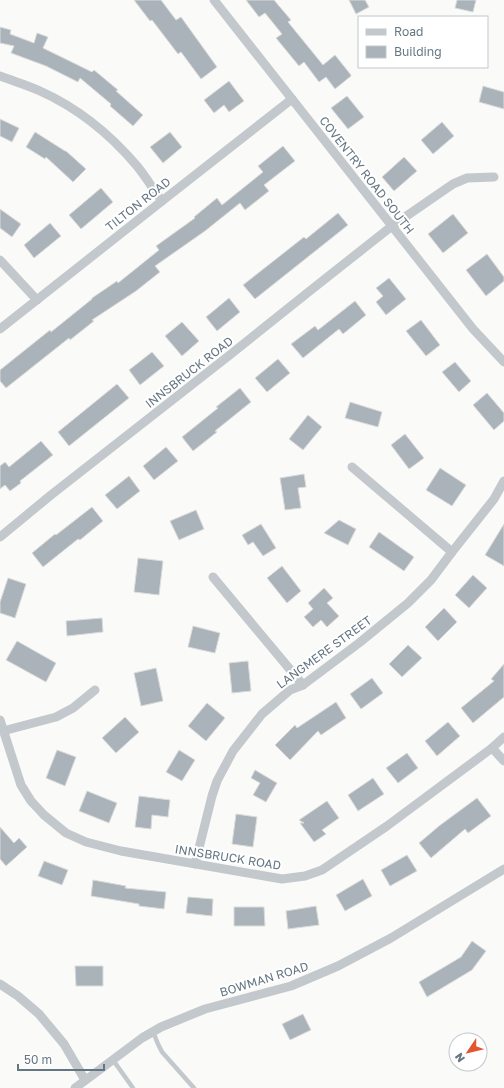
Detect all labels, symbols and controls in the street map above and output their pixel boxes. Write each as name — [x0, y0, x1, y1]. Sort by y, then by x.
legend — [358, 16, 488, 68]
text: Road — [394, 24, 423, 39]
text: Building — [394, 44, 442, 59]
street label: COVENTRY ROAD SOUTH — [316, 113, 418, 237]
street label: TILTON ROAD — [102, 174, 174, 234]
street label: INNSBRUCK ROAD — [142, 333, 236, 411]
street label: LANGMERE STREET — [273, 612, 375, 692]
street label: INNSBRUCK ROAD — [174, 841, 282, 873]
street label: BOWMAN ROAD — [218, 958, 310, 1000]
north arrow — [448, 1032, 488, 1072]
scale bar — [18, 1046, 104, 1072]
text: N — [452, 1051, 467, 1065]
text: 50 m — [24, 1052, 52, 1067]

